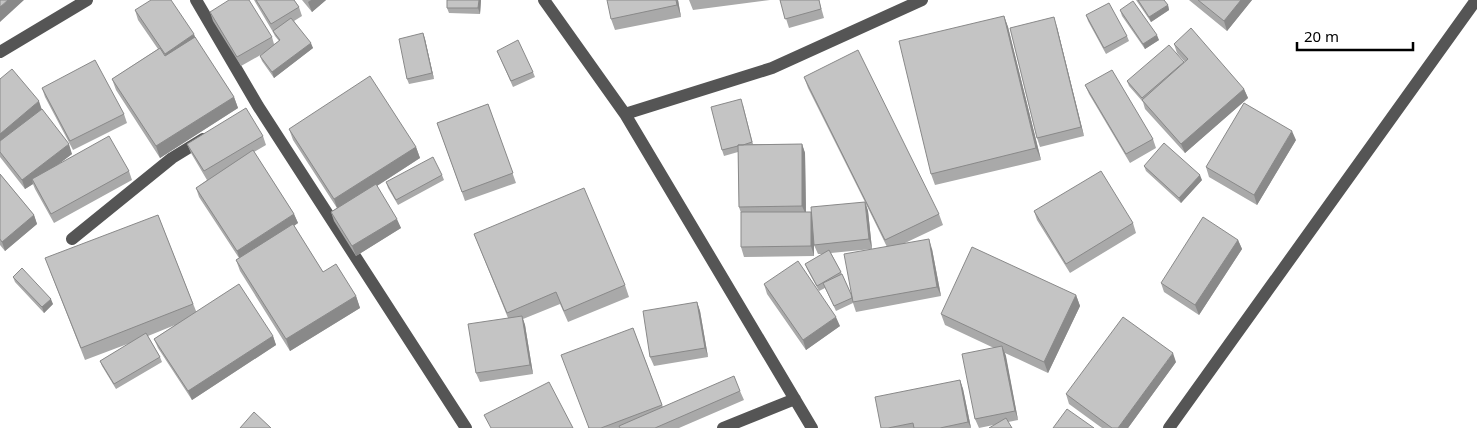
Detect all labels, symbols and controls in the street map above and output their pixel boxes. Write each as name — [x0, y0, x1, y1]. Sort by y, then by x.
scale bar — [1297, 20, 1413, 52]
text: 20 m — [1304, 26, 1339, 46]

